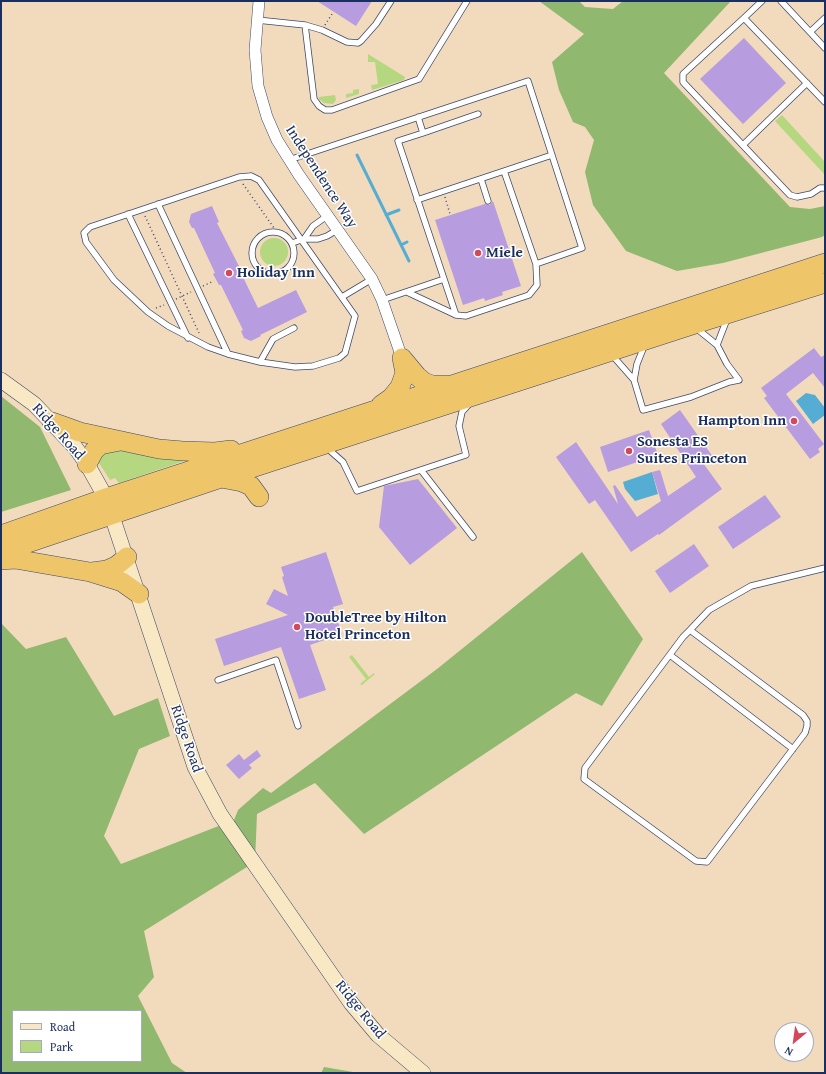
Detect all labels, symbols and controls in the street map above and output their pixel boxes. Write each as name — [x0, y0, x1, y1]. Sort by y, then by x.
street label: Independence Way — [281, 122, 361, 232]
place label: Miele — [486, 244, 523, 262]
marker: Miele — [473, 248, 483, 258]
place label: Holiday Inn — [237, 264, 315, 282]
marker: Holiday Inn — [224, 268, 234, 278]
street label: Ridge Road — [28, 400, 88, 464]
place label: Hampton Inn — [698, 412, 786, 430]
marker: Hampton Inn — [789, 416, 799, 426]
place label: Sonesta ES Suites Princeton — [637, 433, 747, 468]
marker: Sonesta ES Suites Princeton — [624, 446, 634, 456]
place label: DoubleTree by Hilton Hotel Princeton — [305, 609, 447, 644]
marker: DoubleTree by Hilton Hotel Princeton — [292, 622, 302, 632]
street label: Ridge Road — [166, 703, 206, 775]
street label: Ridge Road — [331, 977, 389, 1043]
legend — [12, 1010, 142, 1062]
text: Road — [50, 1018, 75, 1035]
north arrow — [774, 1022, 814, 1062]
text: Park — [50, 1038, 73, 1055]
text: N — [782, 1043, 796, 1060]

